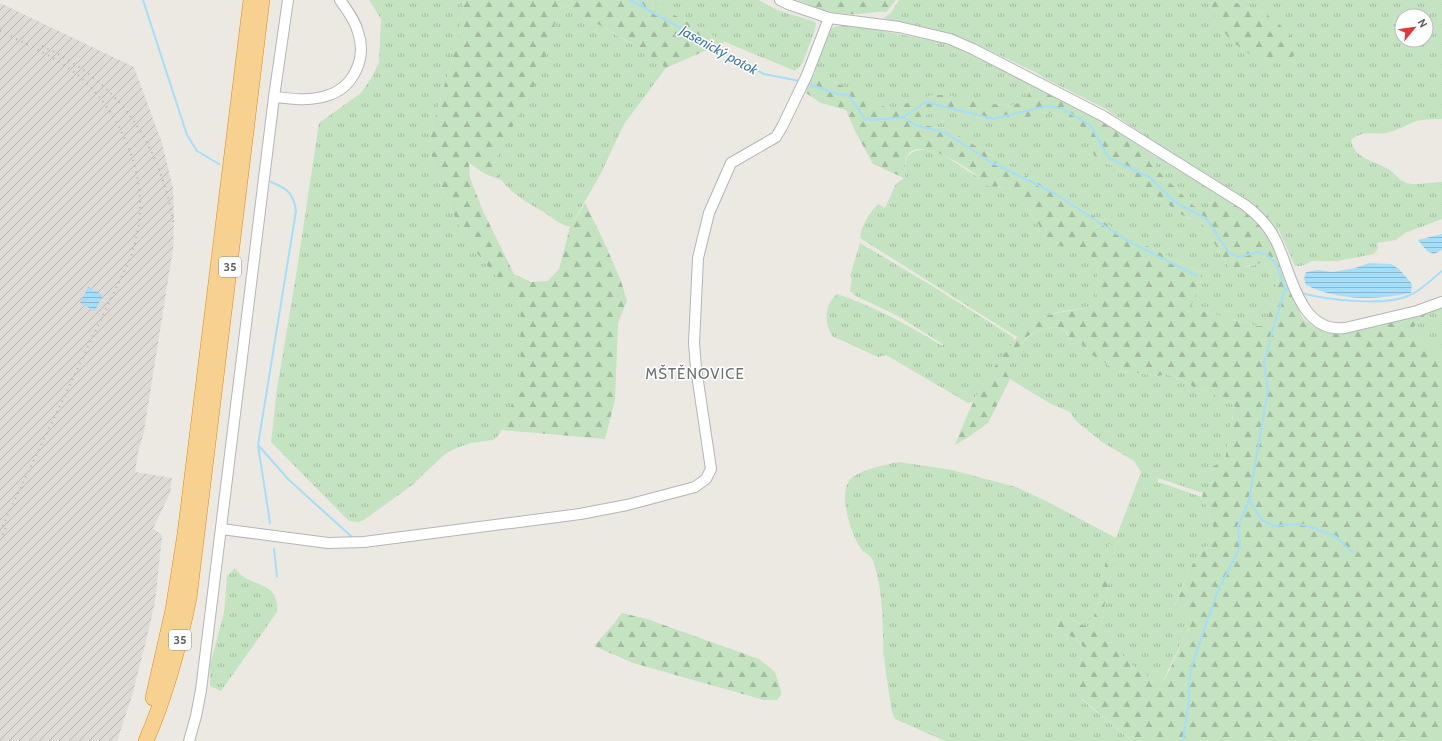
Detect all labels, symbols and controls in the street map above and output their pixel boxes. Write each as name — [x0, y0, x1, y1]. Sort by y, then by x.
north arrow — [1394, 8, 1434, 48]
text: N — [1415, 16, 1431, 30]
water label: Jasenický potok — [675, 20, 762, 79]
road number: 35 — [219, 257, 241, 277]
district label: MŠTĚNOVICE — [645, 364, 745, 383]
road number: 35 — [169, 630, 191, 650]

